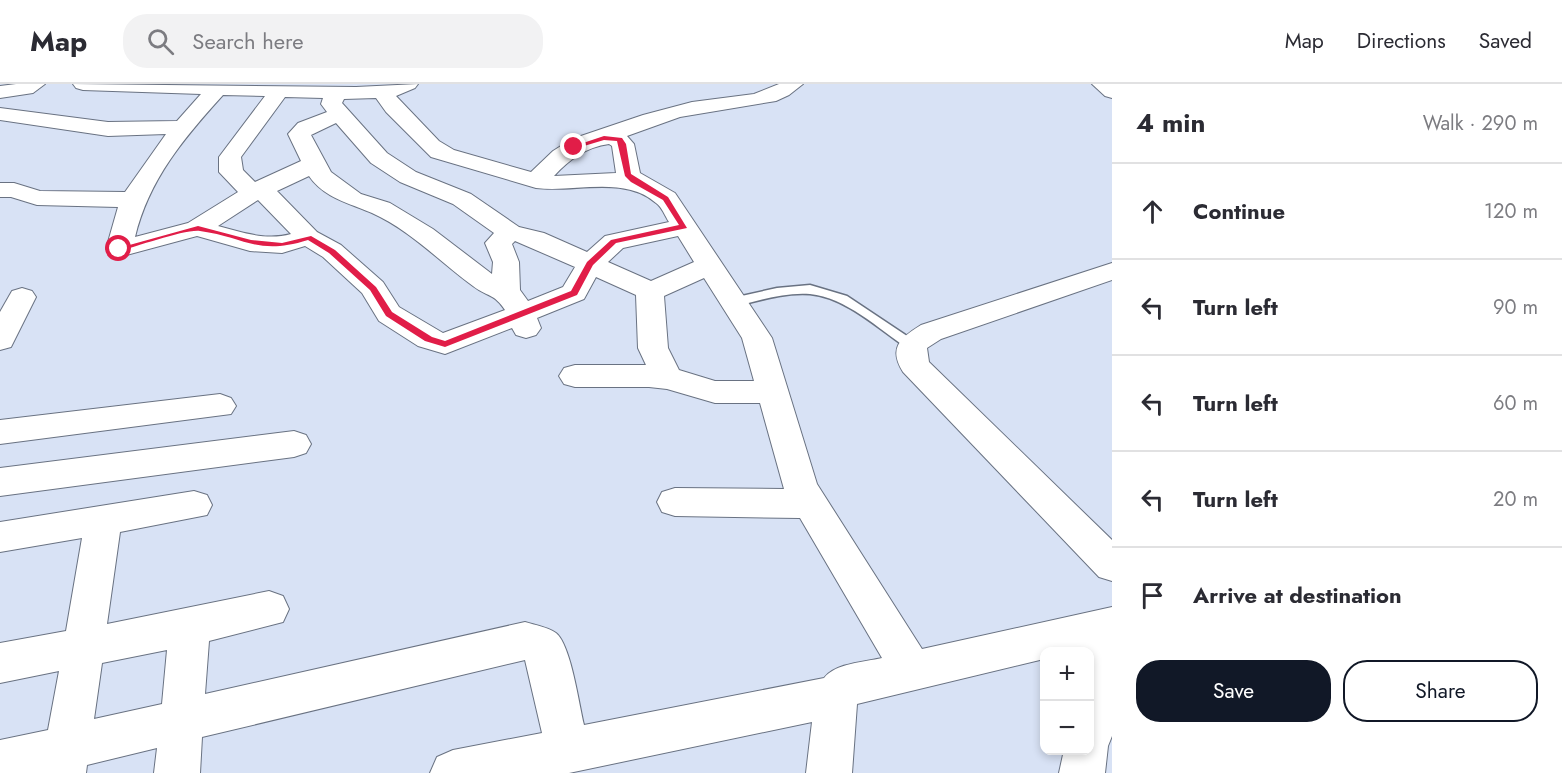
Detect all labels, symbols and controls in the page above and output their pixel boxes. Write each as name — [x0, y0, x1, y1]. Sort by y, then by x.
search box — [123, 14, 543, 68]
text: Map — [30, 21, 87, 62]
icon: search — [144, 25, 177, 58]
text: Search here — [192, 25, 304, 57]
text: Map — [1285, 26, 1324, 56]
text: Directions — [1357, 26, 1446, 56]
text: Saved — [1479, 26, 1532, 56]
text: 4 min — [1136, 104, 1205, 142]
text: Walk · 290 m — [1423, 109, 1538, 138]
route end — [560, 133, 586, 159]
icon: ahead — [1136, 195, 1169, 228]
text: Continue — [1193, 195, 1285, 227]
text: 120 m — [1484, 197, 1538, 226]
route start — [105, 235, 131, 261]
icon: left — [1136, 291, 1169, 324]
text: Turn left — [1193, 291, 1278, 323]
text: 90 m — [1493, 293, 1538, 322]
icon: left — [1136, 387, 1169, 420]
text: Turn left — [1193, 387, 1278, 419]
text: 60 m — [1493, 389, 1538, 418]
icon: left — [1136, 483, 1169, 516]
text: Turn left — [1193, 483, 1278, 515]
text: 20 m — [1493, 485, 1538, 514]
icon: arrive — [1136, 579, 1169, 612]
text: Arrive at destination — [1193, 579, 1402, 611]
map controls — [1040, 647, 1094, 755]
button: + — [1040, 647, 1094, 701]
button: Save — [1136, 660, 1331, 722]
button: Share — [1343, 660, 1538, 722]
button: − — [1040, 701, 1094, 755]

